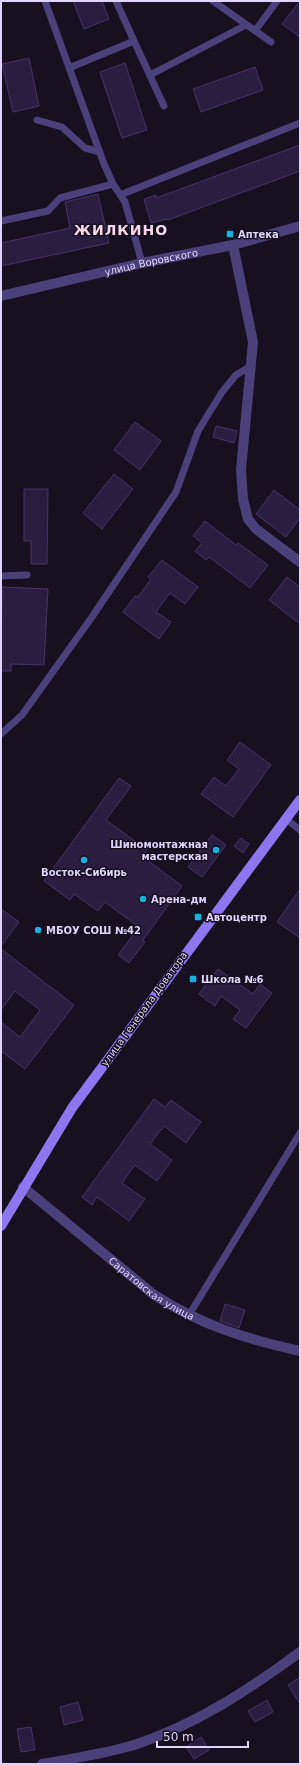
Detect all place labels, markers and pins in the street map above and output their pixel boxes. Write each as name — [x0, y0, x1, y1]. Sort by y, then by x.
marker: Аптека — [225, 229, 235, 239]
place label: Аптека — [238, 229, 279, 240]
place label: Шиномонтажная мастерская — [110, 839, 208, 862]
marker: Шиномонтажная мастерская — [211, 845, 221, 855]
marker: Восток-Сибирь — [79, 855, 89, 865]
place label: Восток-Сибирь — [41, 867, 127, 878]
marker: Арена-дм — [138, 894, 148, 904]
place label: Арена-дм — [151, 894, 207, 905]
marker: Автоцентр — [193, 912, 203, 922]
place label: Автоцентр — [206, 912, 267, 923]
marker: МБОУ СОШ №42 — [33, 925, 43, 935]
place label: МБОУ СОШ №42 — [46, 925, 141, 936]
marker: Школа №6 — [188, 974, 198, 984]
place label: Школа №6 — [201, 974, 264, 985]

